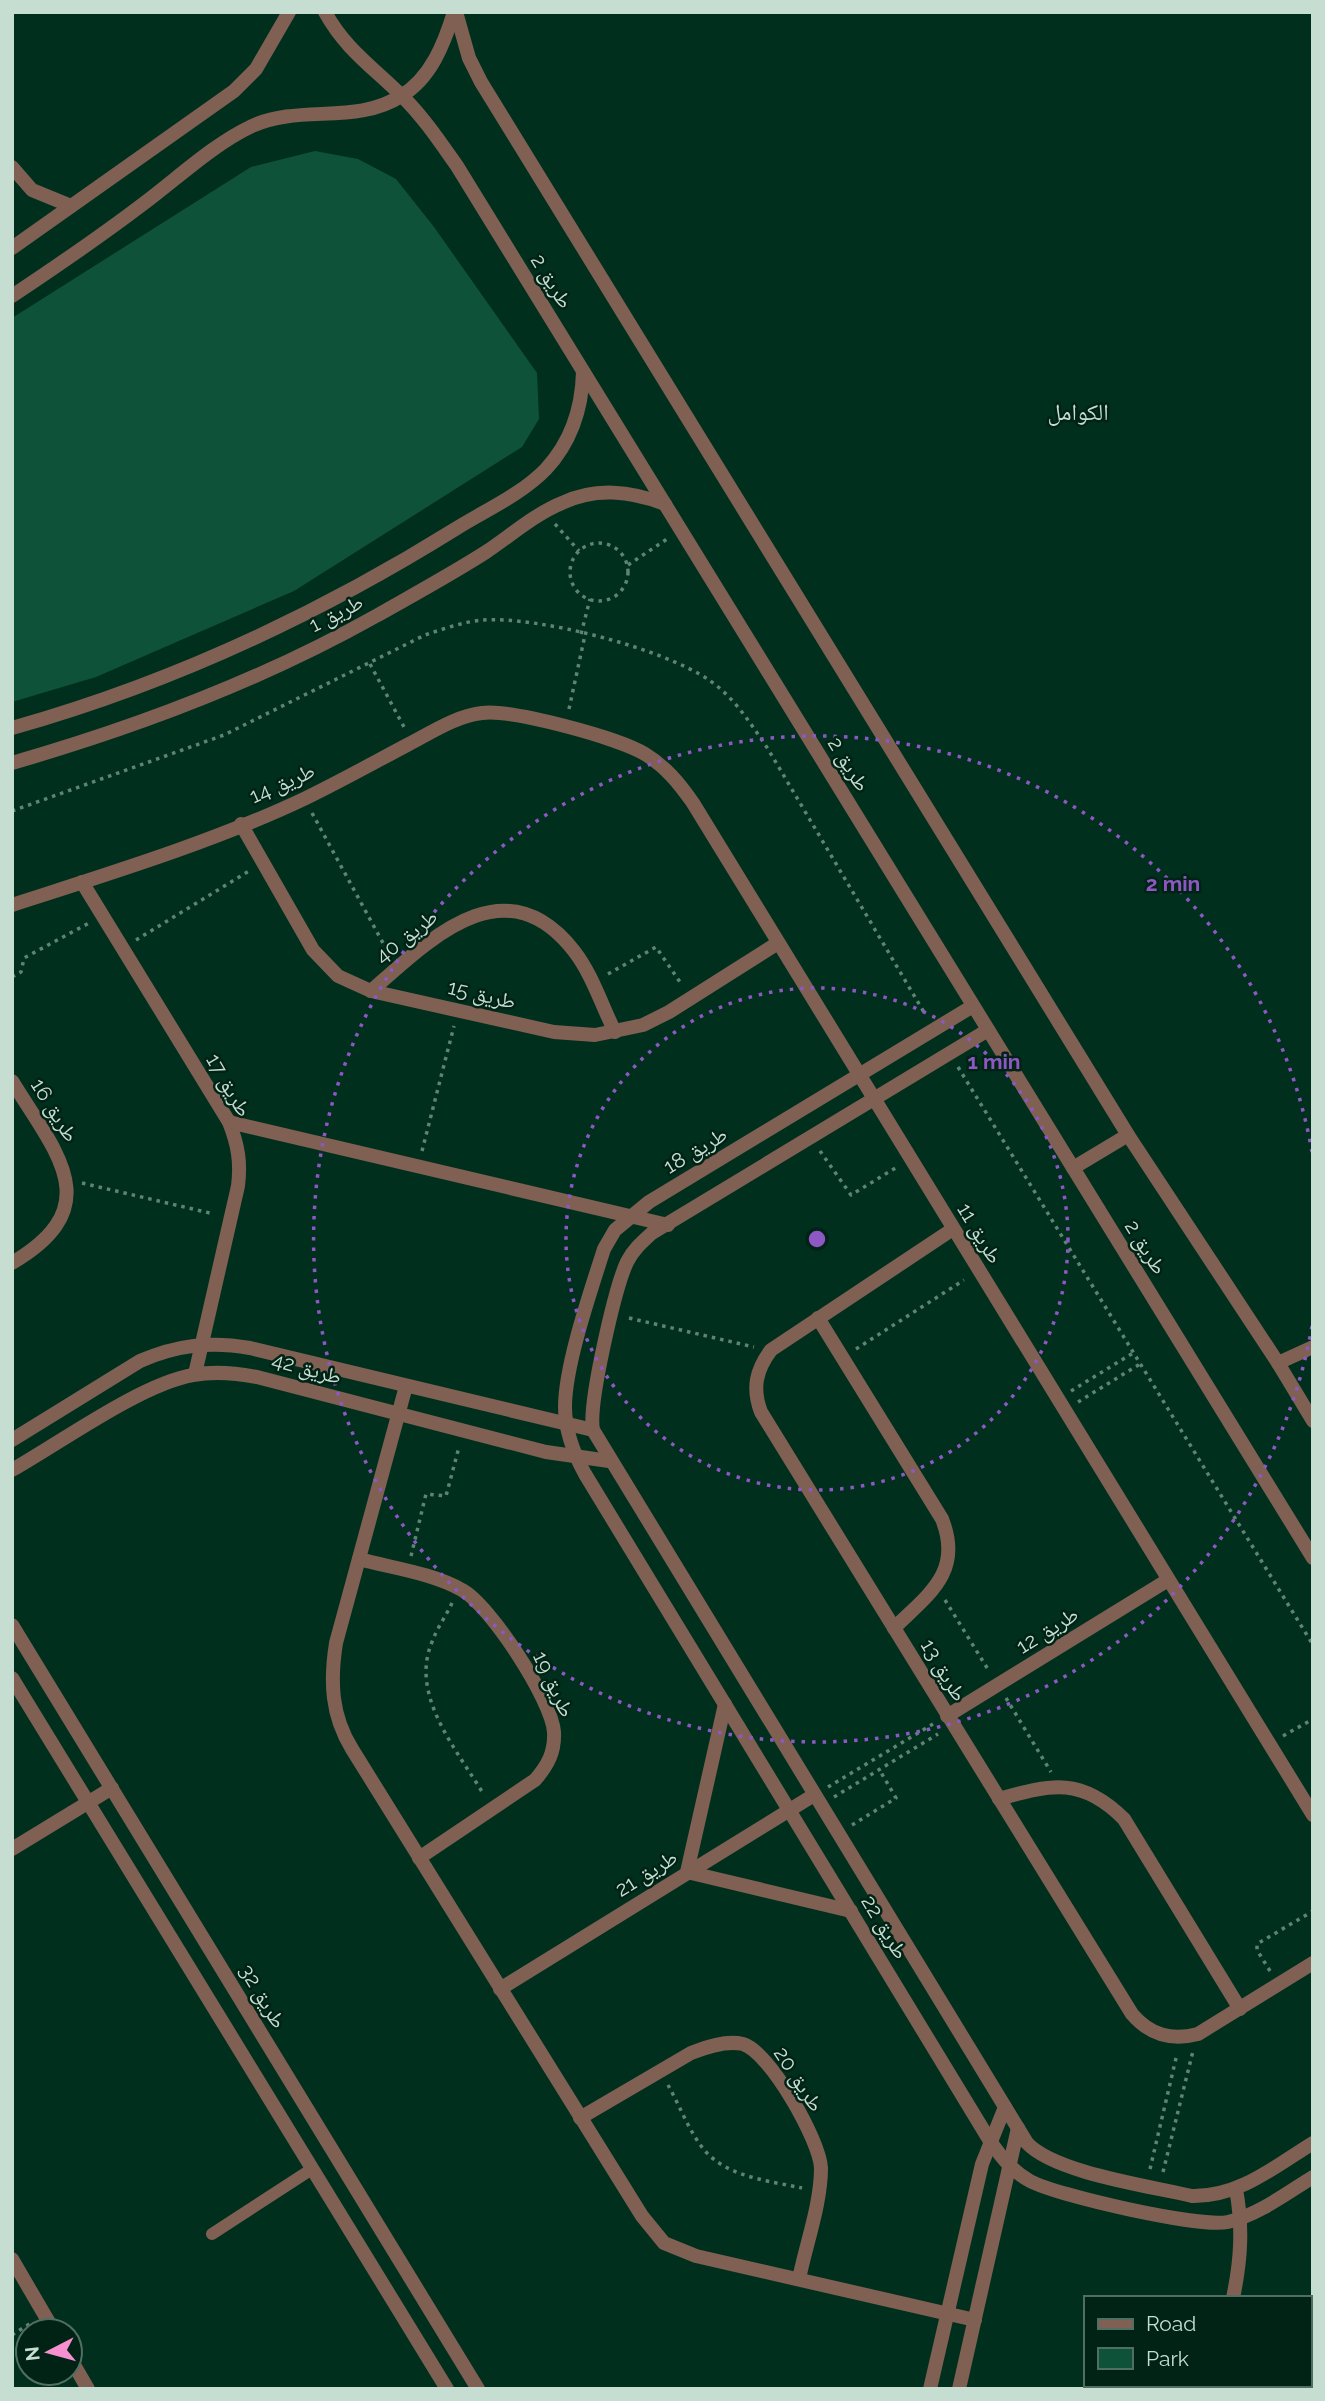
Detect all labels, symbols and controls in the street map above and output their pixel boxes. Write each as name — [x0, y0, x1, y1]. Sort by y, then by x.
street label: طريق 2 — [525, 249, 578, 313]
district label: الكوامل — [1047, 398, 1109, 426]
street label: طريق 1 — [305, 589, 368, 638]
street label: طريق 2 — [822, 732, 875, 796]
street label: طريق 14 — [245, 758, 319, 809]
text: 2 min — [1146, 871, 1200, 896]
street label: طريق 40 — [370, 904, 443, 969]
street label: طريق 15 — [445, 974, 518, 1015]
street label: طريق 17 — [200, 1049, 257, 1121]
text: 1 min — [967, 1049, 1021, 1074]
street label: طريق 16 — [25, 1074, 84, 1147]
street label: طريق 18 — [659, 1121, 732, 1180]
street label: طريق 11 — [951, 1198, 1008, 1268]
street label: طريق 2 — [1119, 1215, 1172, 1279]
centre of rings — [805, 1227, 829, 1251]
street label: طريق 42 — [269, 1347, 344, 1390]
street label: طريق 12 — [1011, 1601, 1083, 1660]
street label: طريق 13 — [915, 1634, 972, 1706]
street label: طريق 19 — [527, 1647, 580, 1721]
street label: طريق 21 — [610, 1844, 682, 1903]
street label: طريق 22 — [855, 1890, 914, 1964]
street label: طريق 32 — [233, 1959, 292, 2033]
street label: طريق 20 — [768, 2042, 829, 2117]
legend — [1084, 2296, 1311, 2387]
text: Road — [1146, 2311, 1196, 2336]
north arrow — [14, 2317, 84, 2387]
text: N — [20, 2345, 44, 2362]
text: Park — [1146, 2346, 1189, 2371]

